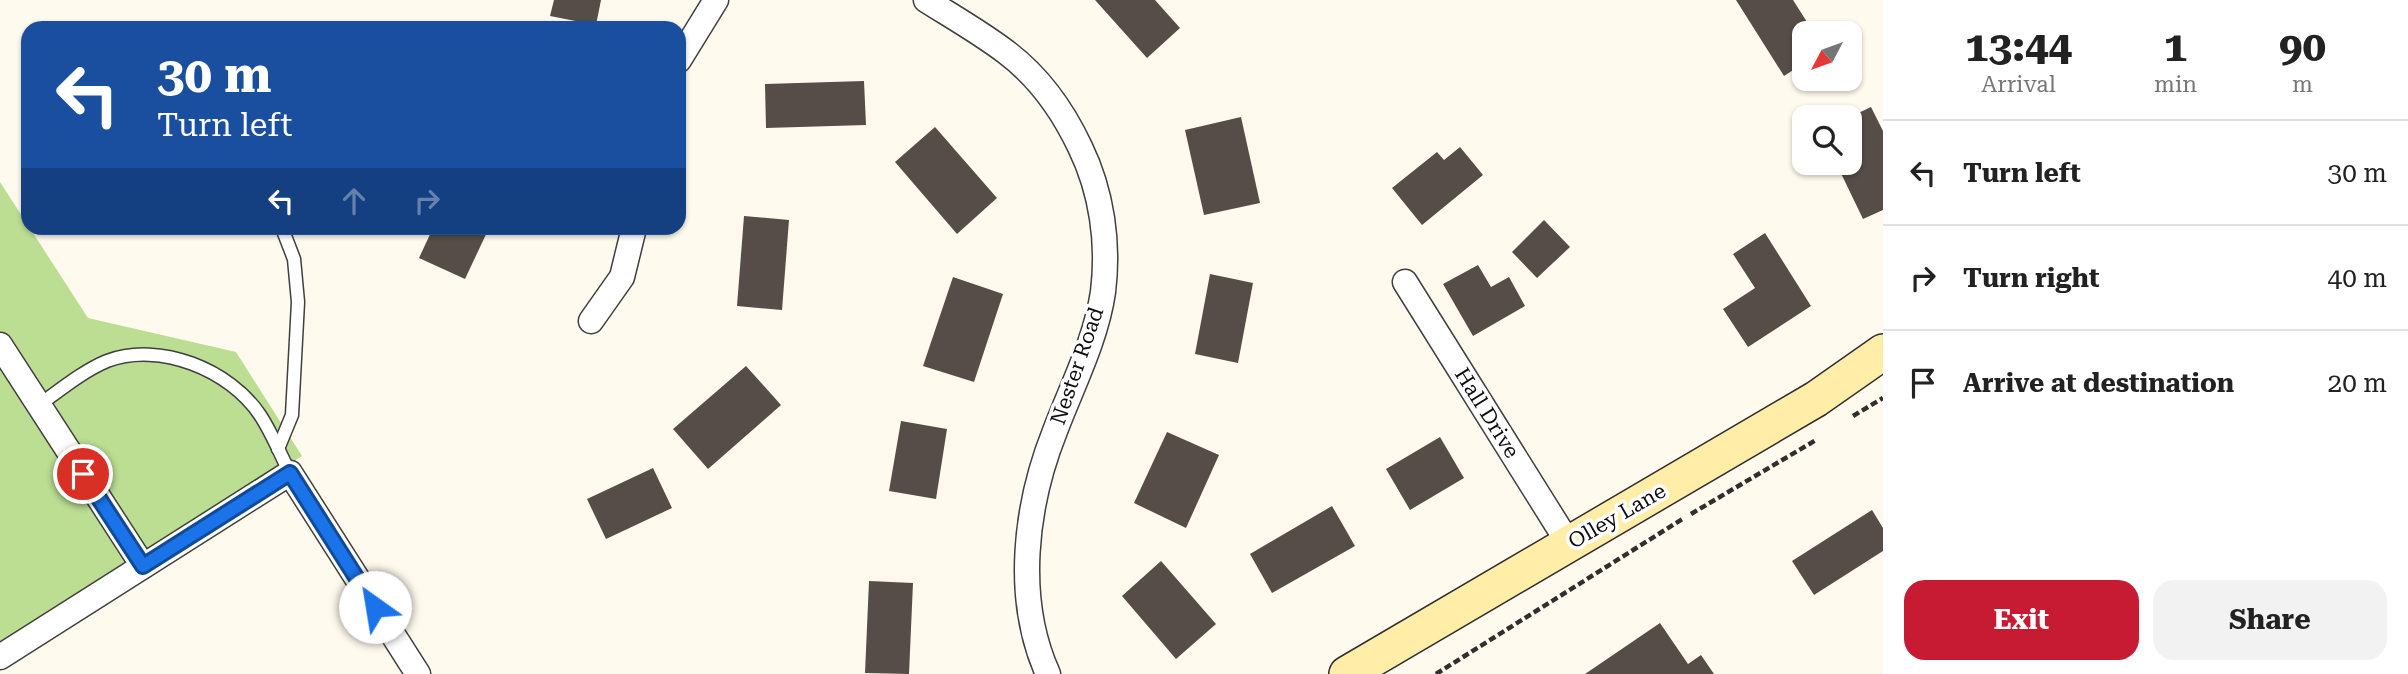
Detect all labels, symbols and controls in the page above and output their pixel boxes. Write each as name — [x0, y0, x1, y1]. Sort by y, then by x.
north arrow — [1792, 21, 1862, 91]
map controls — [1792, 21, 1862, 175]
text: 13:44 — [1965, 22, 2072, 71]
text: 1 — [2164, 22, 2187, 71]
text: 90 — [2279, 22, 2326, 71]
text: 30 m — [157, 47, 272, 104]
icon: left — [42, 49, 133, 140]
text: Arrival — [1981, 71, 2056, 98]
text: min — [2154, 71, 2197, 98]
text: m — [2292, 71, 2313, 98]
button: search — [1792, 105, 1862, 175]
text: Turn left — [157, 106, 292, 144]
icon: left — [1904, 154, 1942, 192]
text: Turn left — [1963, 158, 2081, 188]
text: 30 m — [2328, 158, 2387, 188]
icon: left — [262, 182, 300, 220]
icon: ahead — [335, 182, 373, 220]
icon: right — [408, 182, 446, 220]
icon: right — [1904, 259, 1942, 297]
text: Turn right — [1963, 263, 2099, 293]
text: 40 m — [2328, 263, 2387, 293]
street label: Nester Road — [1046, 304, 1109, 428]
street label: Hall Drive — [1450, 363, 1524, 463]
icon: arrive — [1904, 364, 1942, 402]
text: Arrive at destination — [1963, 368, 2234, 398]
text: 20 m — [2328, 368, 2387, 398]
pin — [53, 444, 113, 504]
icon: arrive — [64, 455, 102, 493]
street label: Olley Lane — [1564, 479, 1670, 553]
position arrow — [338, 570, 412, 644]
button: Exit — [1904, 580, 2139, 660]
button: Share — [2153, 580, 2387, 660]

